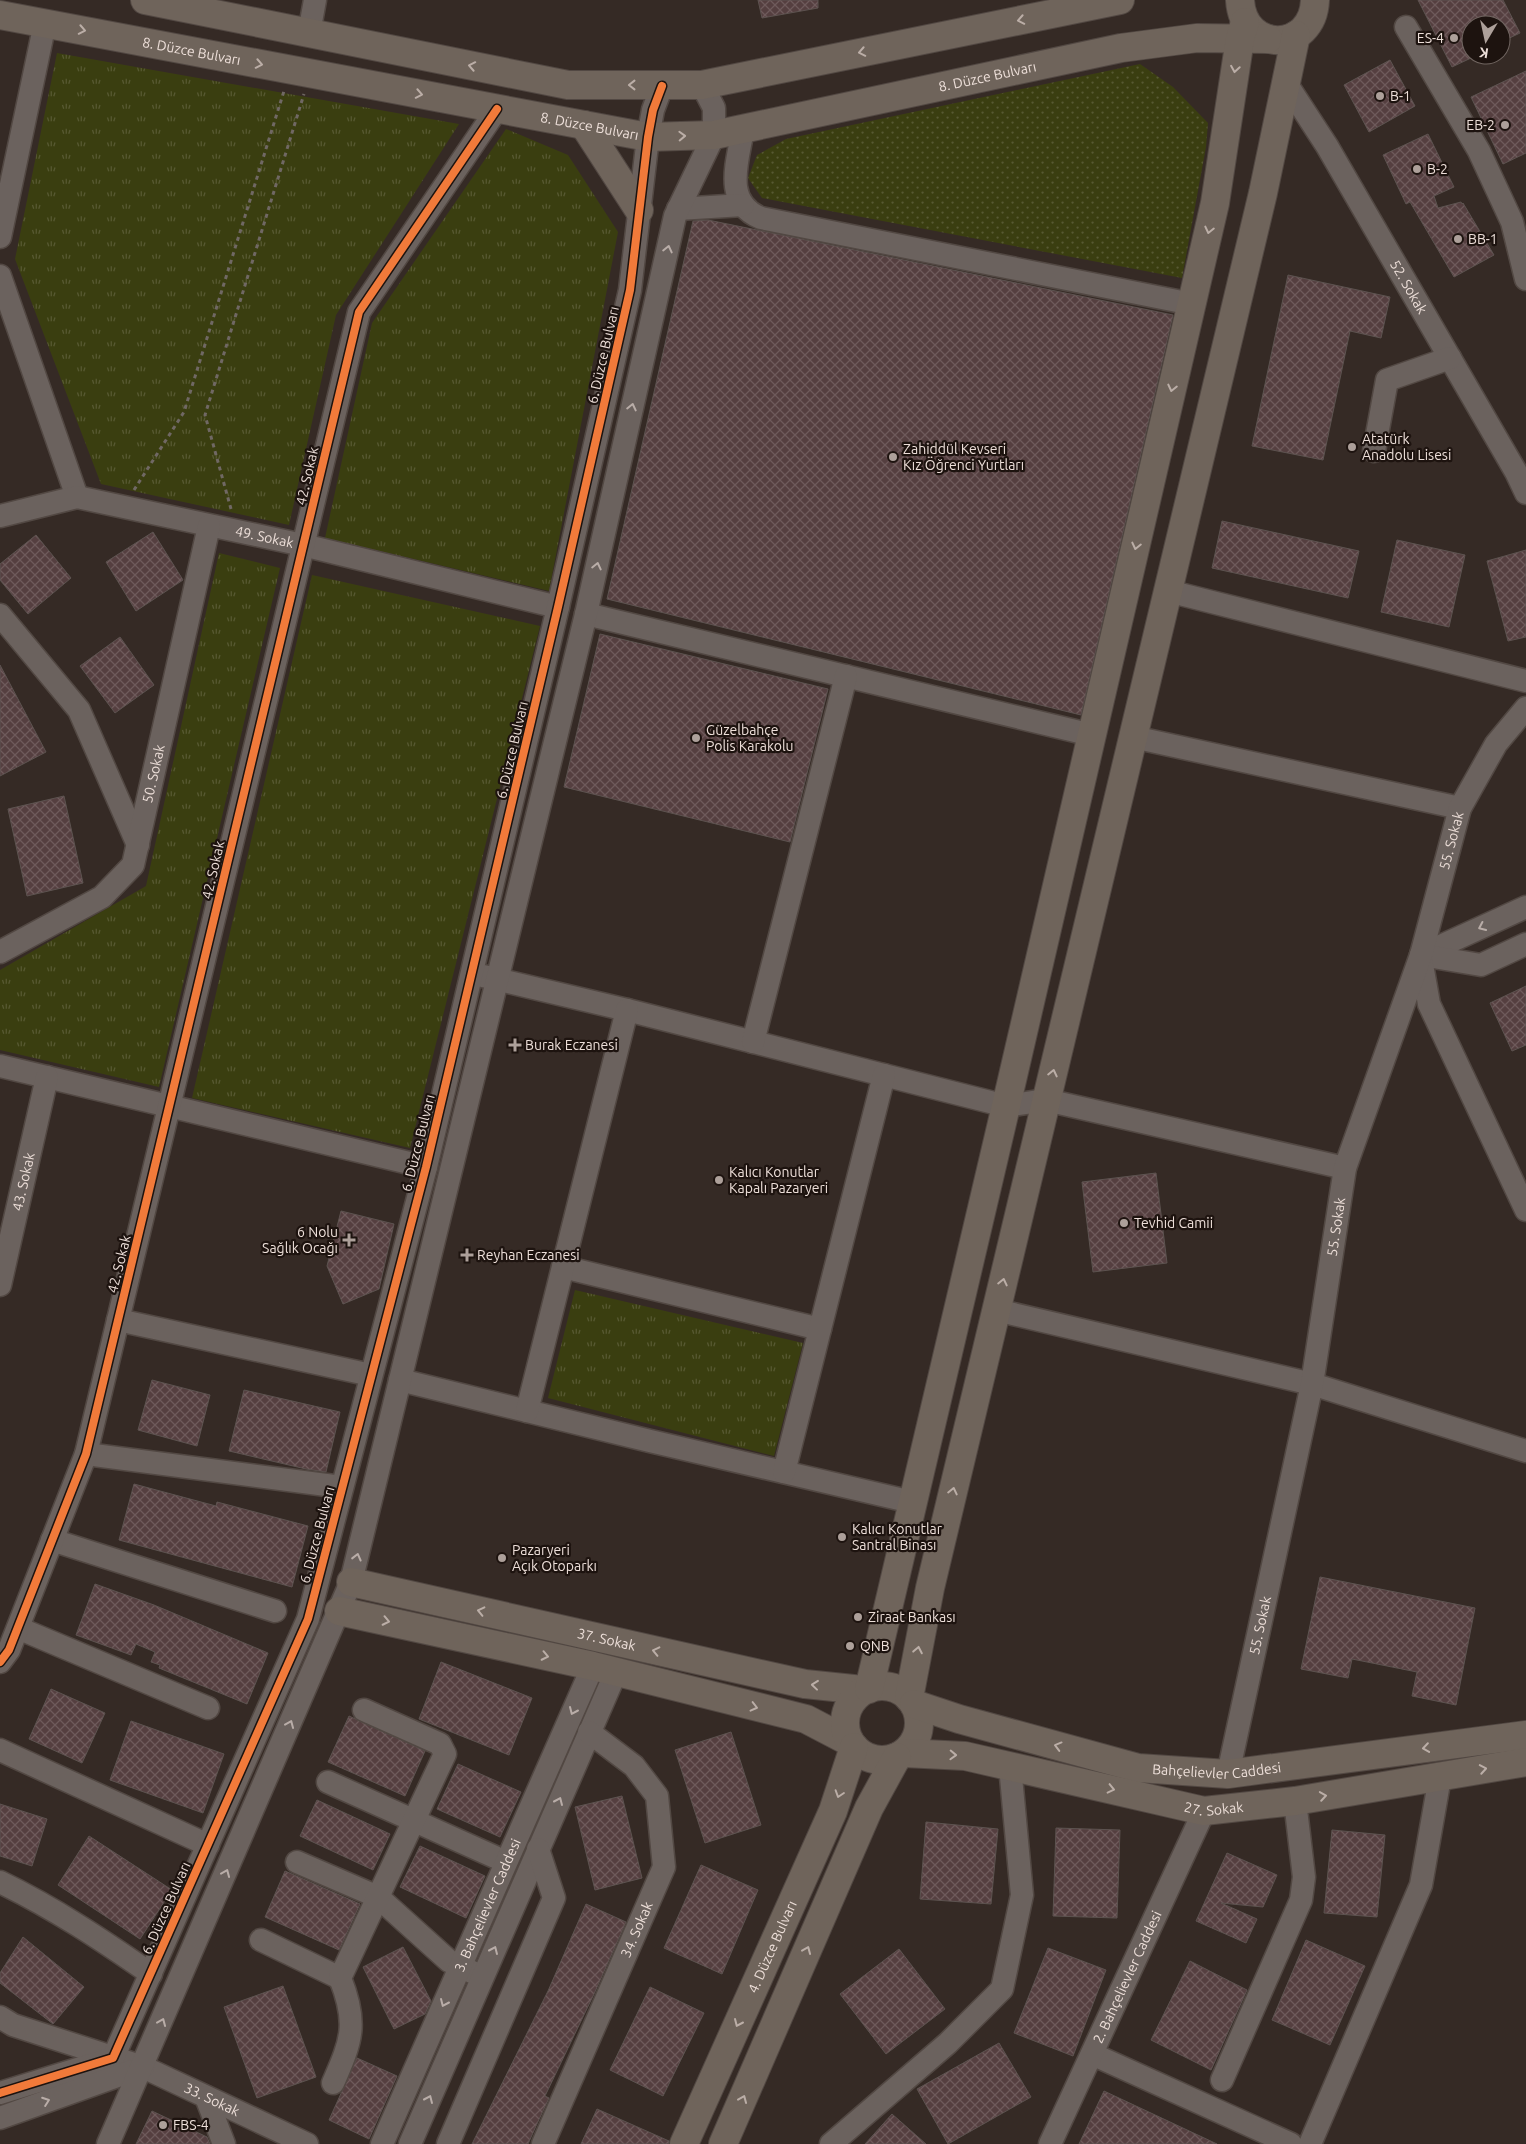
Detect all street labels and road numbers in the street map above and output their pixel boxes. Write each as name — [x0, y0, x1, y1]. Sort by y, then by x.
street label: 8. Düzce Bulvarı — [141, 34, 242, 68]
street label: 8. Düzce Bulvarı — [937, 58, 1038, 95]
street label: 8. Düzce Bulvarı — [539, 109, 640, 143]
street label: 52. Sokak — [1387, 257, 1430, 317]
street label: 6. Düzce Bulvarı — [584, 305, 622, 405]
street label: 42. Sokak — [293, 445, 321, 507]
street label: 49. Sokak — [234, 523, 295, 551]
street label: 6. Düzce Bulvarı — [493, 700, 531, 800]
street label: 50. Sokak — [139, 743, 168, 804]
street label: 55. Sokak — [1436, 810, 1467, 871]
street label: 42. Sokak — [199, 839, 227, 901]
street label: 6. Düzce Bulvarı — [398, 1093, 438, 1193]
street label: 43. Sokak — [9, 1151, 38, 1212]
street label: 55. Sokak — [1324, 1196, 1348, 1257]
street label: 42. Sokak — [104, 1233, 134, 1295]
street label: 6. Düzce Bulvarı — [296, 1485, 338, 1585]
street label: 55. Sokak — [1246, 1595, 1274, 1656]
street label: 37. Sokak — [576, 1625, 637, 1654]
street label: Bahçelievler Caddesi — [1152, 1759, 1282, 1782]
street label: 27. Sokak — [1183, 1799, 1244, 1819]
street label: 3. Bahçelievler Caddesi — [451, 1836, 524, 1974]
street label: 6. Düzce Bulvarı — [138, 1859, 194, 1957]
street label: 4. Düzce Bulvarı — [745, 1898, 800, 1996]
street label: 34. Sokak — [617, 1899, 656, 1960]
street label: 2. Bahçelievler Caddesi — [1090, 1908, 1165, 2046]
street label: 33. Sokak — [182, 2079, 242, 2119]

